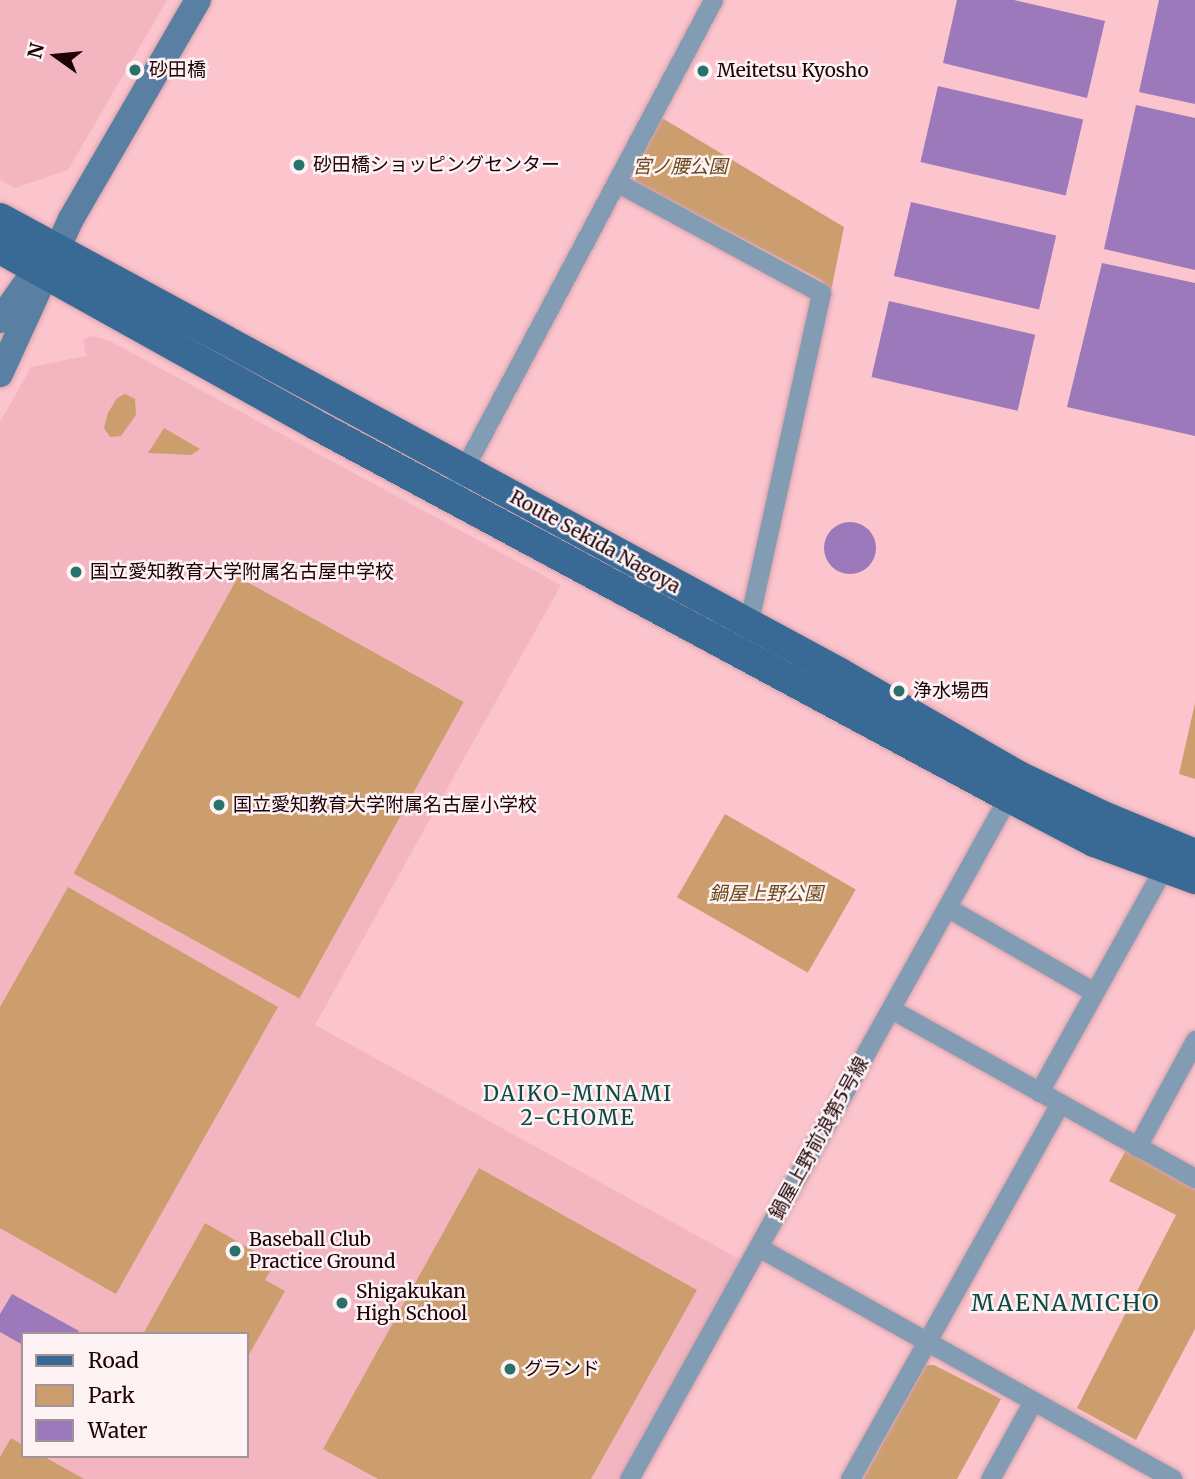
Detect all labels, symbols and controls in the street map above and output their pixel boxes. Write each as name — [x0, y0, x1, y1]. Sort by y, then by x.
north arrow — [21, 21, 91, 91]
text: N — [22, 40, 49, 61]
place label: 砂田橋 — [149, 59, 206, 81]
place label: Meitetsu Kyosho — [717, 60, 868, 82]
marker: 砂田橋 — [127, 62, 143, 78]
marker: Meitetsu Kyosho — [695, 63, 711, 79]
place label: 砂田橋ショッピングセンター — [313, 154, 560, 176]
park label: 宮ノ腰公園 — [633, 156, 727, 178]
marker: 砂田橋ショッピングセンター — [291, 157, 307, 173]
street label: Route Sekida Nagoya — [506, 486, 684, 598]
place label: 国立愛知教育大学附属名古屋中学校 — [90, 561, 394, 583]
marker: 国立愛知教育大学附属名古屋中学校 — [68, 564, 84, 580]
place label: 浄水場西 — [913, 680, 989, 702]
marker: 浄水場西 — [891, 683, 907, 699]
place label: 国立愛知教育大学附属名古屋小学校 — [233, 794, 537, 816]
marker: 国立愛知教育大学附属名古屋小学校 — [211, 797, 227, 813]
park label: 鍋屋上野公園 — [709, 883, 823, 905]
street label: 鍋屋上野前浪第5号線 — [765, 1053, 873, 1223]
district label: DAIKO-MINAMI 2-CHOME — [484, 1081, 672, 1131]
place label: Baseball Club Practice Ground — [249, 1229, 395, 1273]
marker: Baseball Club Practice Ground — [227, 1243, 243, 1259]
place label: Shigakukan High School — [356, 1281, 467, 1325]
district label: MAENAMICHO — [973, 1289, 1159, 1317]
marker: Shigakukan High School — [334, 1295, 350, 1311]
legend — [21, 1332, 248, 1458]
text: Road — [88, 1347, 139, 1374]
place label: グランド — [524, 1358, 600, 1380]
marker: グランド — [502, 1361, 518, 1377]
text: Park — [88, 1382, 135, 1409]
text: Water — [88, 1417, 147, 1444]

